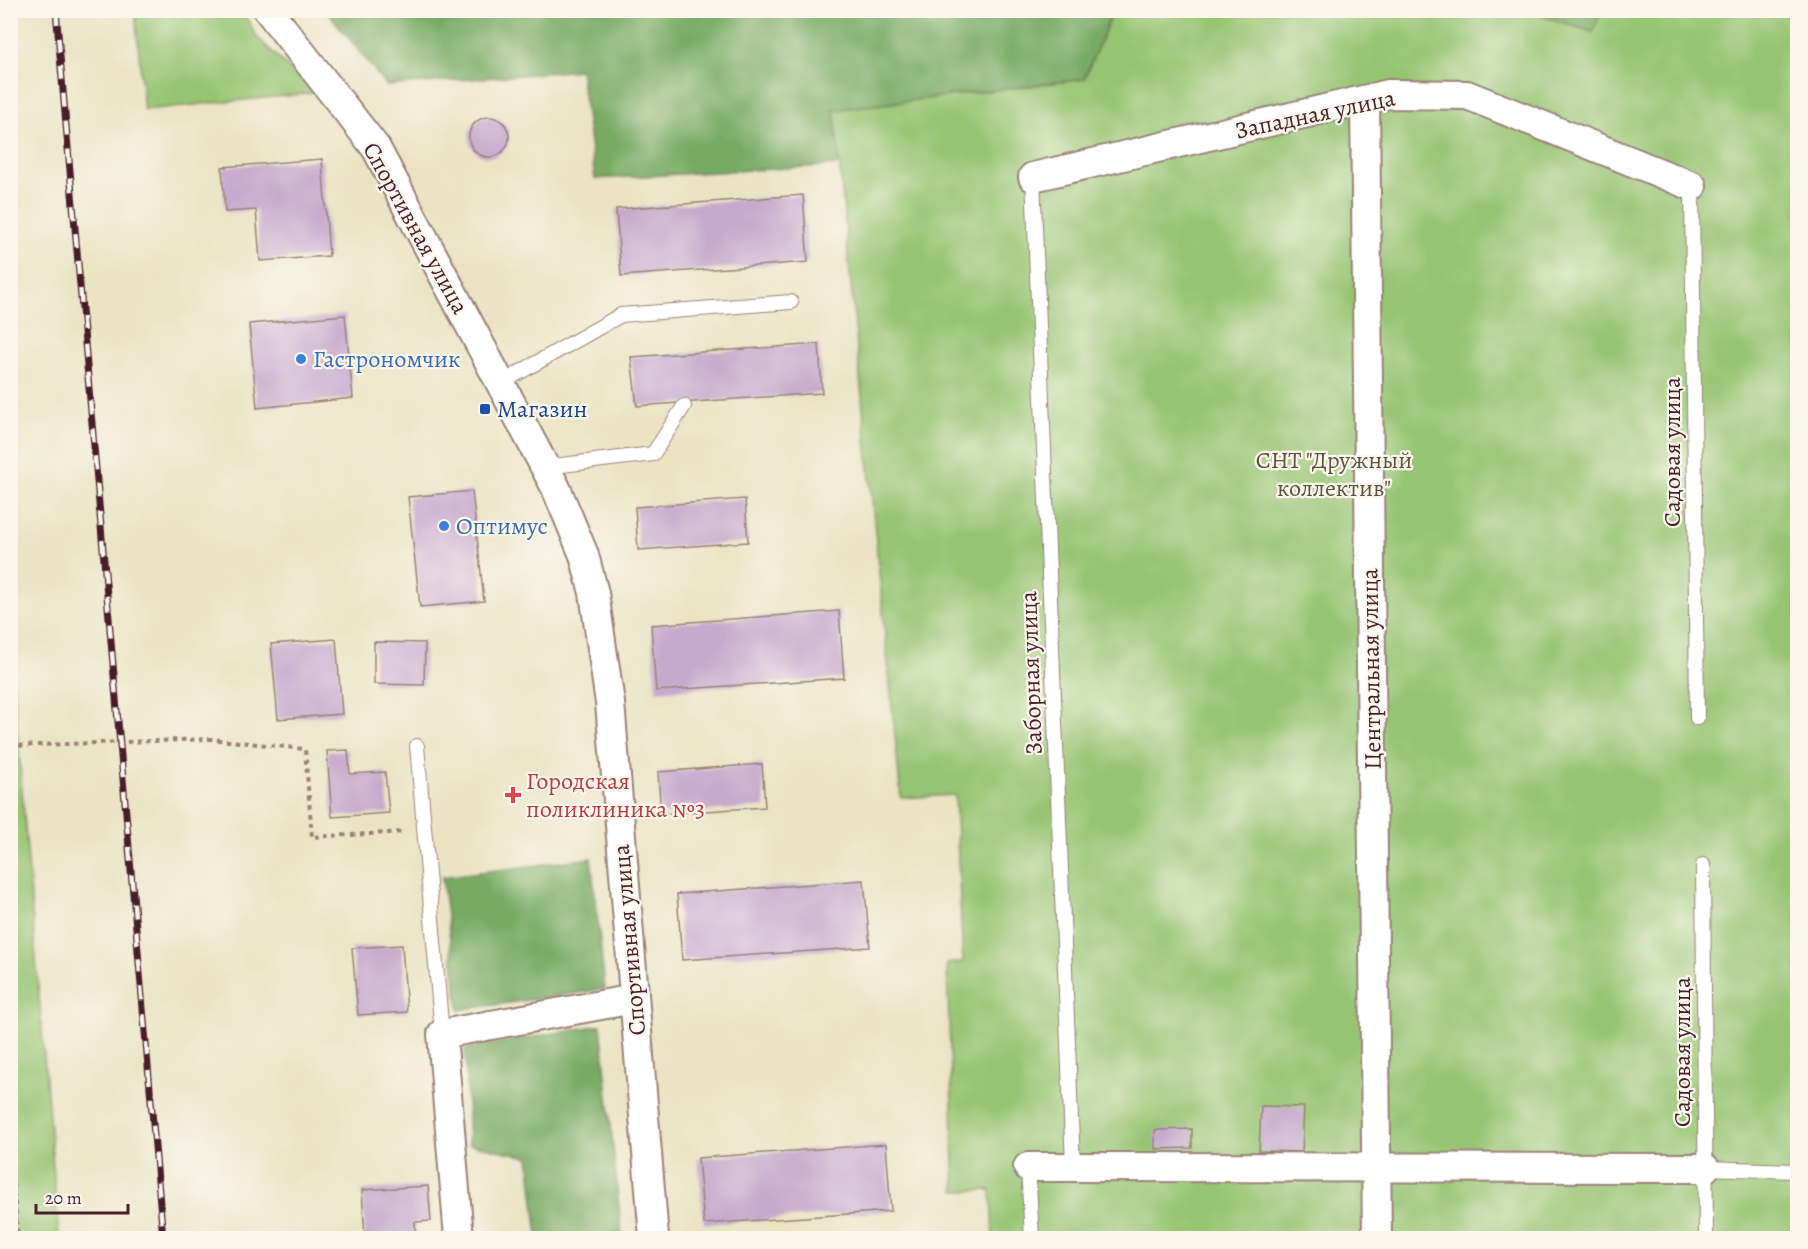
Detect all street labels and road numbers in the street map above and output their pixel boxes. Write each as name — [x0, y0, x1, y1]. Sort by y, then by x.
street label: Западная улица — [1232, 81, 1398, 147]
street label: Спортивная улица — [356, 136, 476, 320]
street label: Садовая улица — [1656, 377, 1688, 527]
street label: Центральная улица — [1353, 568, 1389, 770]
street label: Заборная улица — [1012, 591, 1050, 755]
street label: Спортивная улица — [605, 843, 653, 1037]
street label: Садовая улица — [1666, 977, 1698, 1127]

